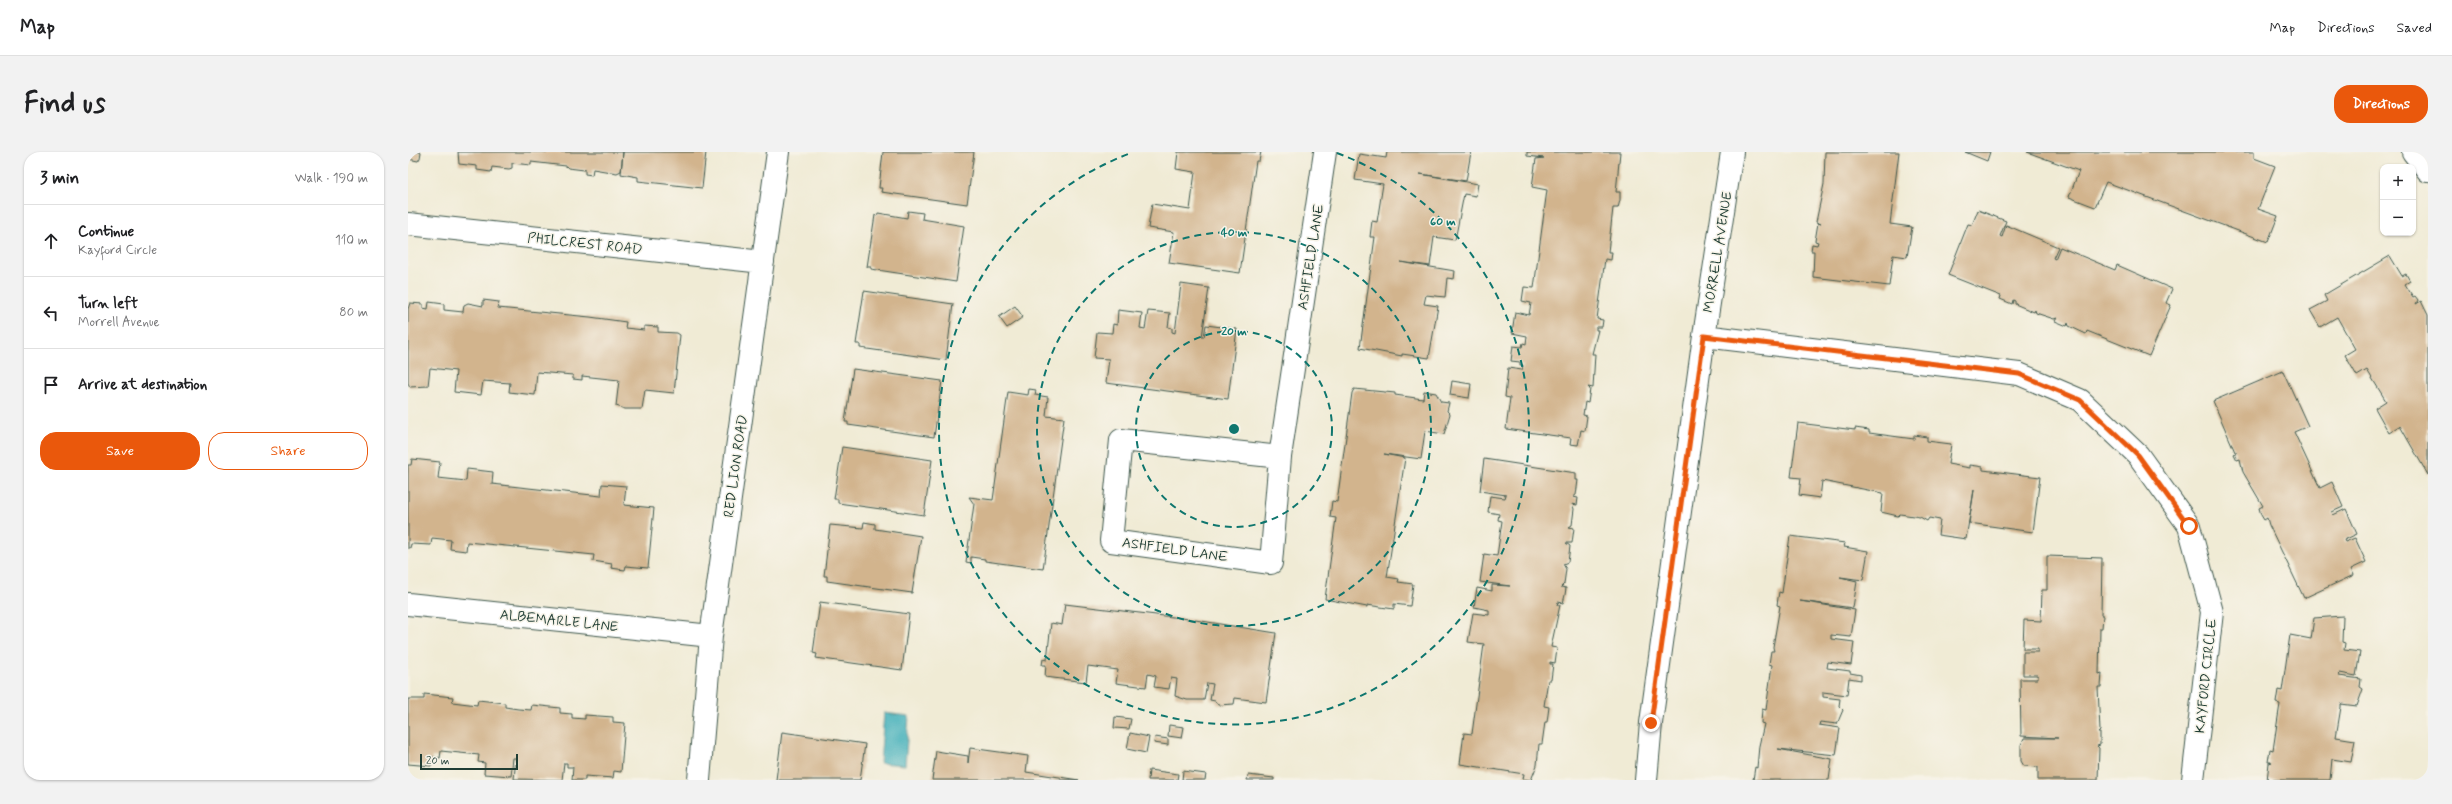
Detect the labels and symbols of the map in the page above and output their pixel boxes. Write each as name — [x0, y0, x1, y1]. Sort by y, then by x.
street label: MORRELL AVENUE — [1700, 190, 1736, 314]
street label: ASHFIELD LANE — [1294, 203, 1328, 311]
text: 60 m — [1430, 214, 1456, 230]
text: 40 m — [1221, 225, 1248, 241]
street label: PHILCREST ROAD — [526, 229, 643, 259]
text: 20 m — [1221, 324, 1247, 340]
street label: RED LION ROAD — [720, 414, 752, 519]
centre of rings — [1227, 422, 1241, 436]
route start — [2180, 517, 2198, 535]
street label: ASHFIELD LANE — [1121, 534, 1229, 566]
street label: ALBEMARLE LANE — [499, 606, 619, 636]
street label: KAYFORD CIRCLE — [2191, 618, 2221, 734]
route end — [1642, 714, 1660, 732]
scale bar — [420, 752, 518, 771]

